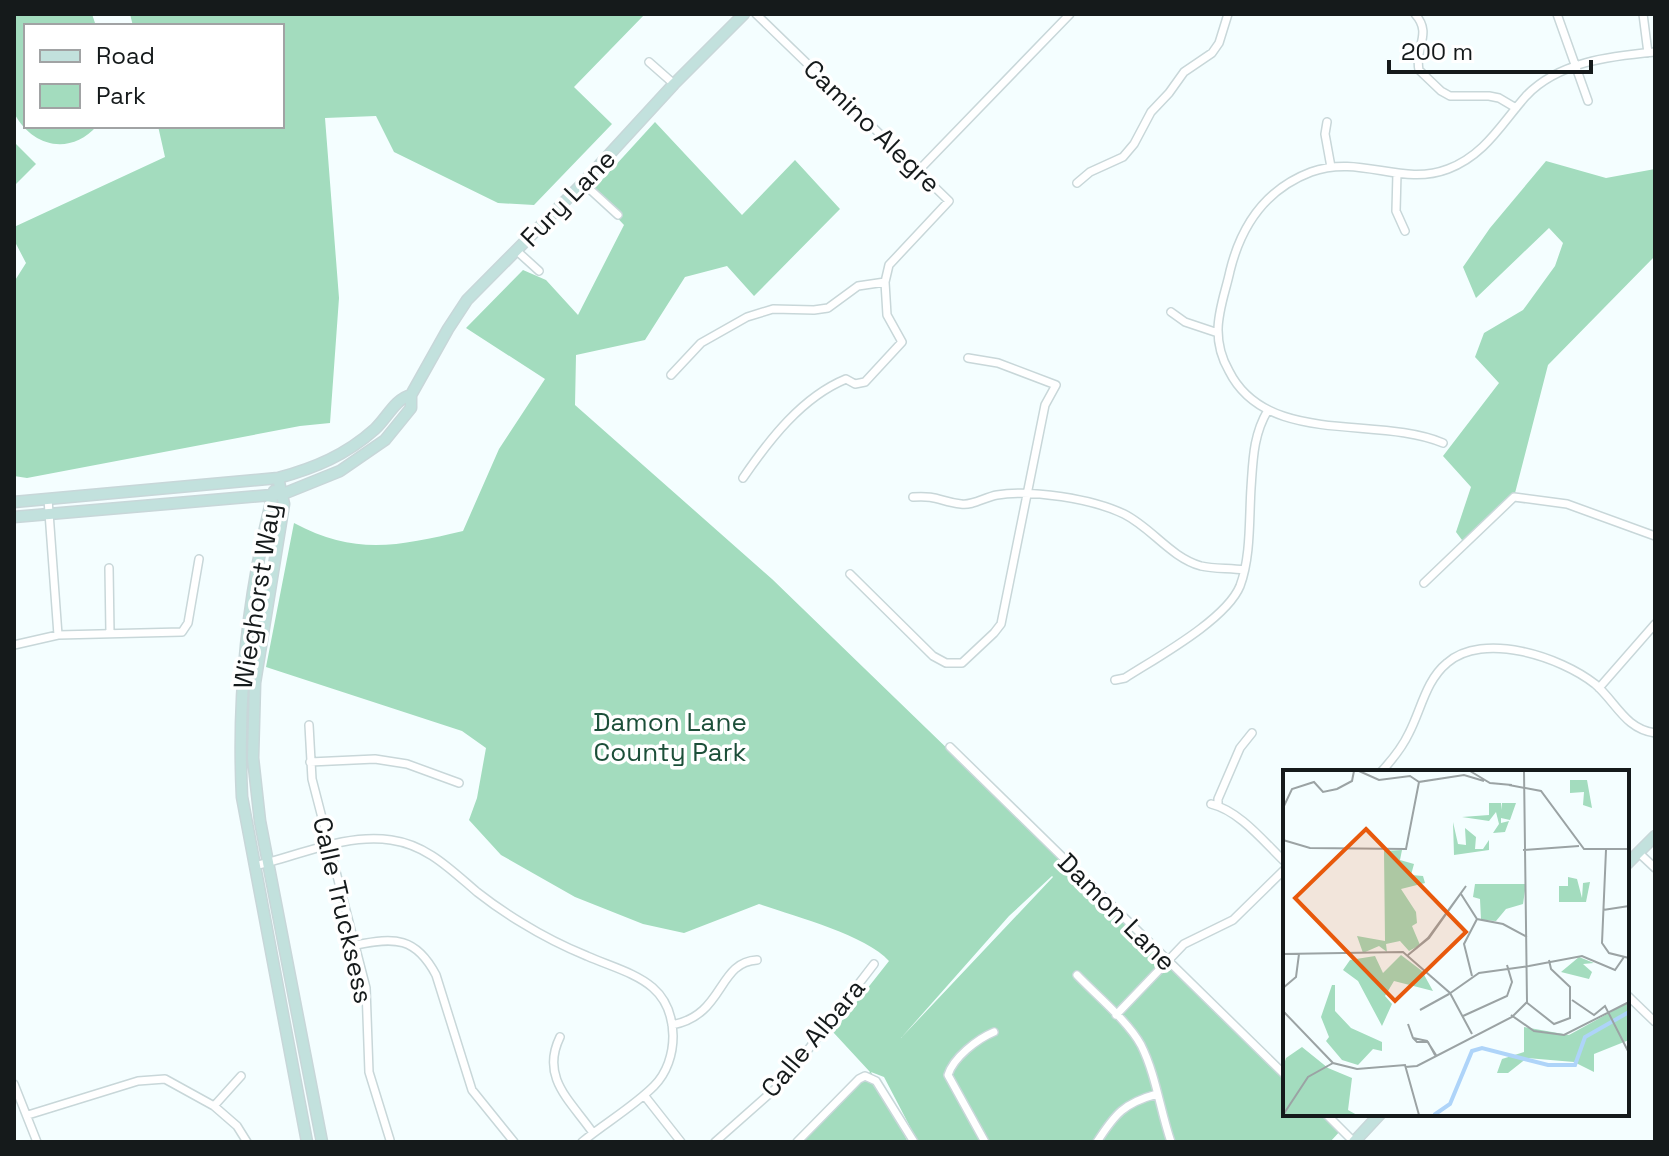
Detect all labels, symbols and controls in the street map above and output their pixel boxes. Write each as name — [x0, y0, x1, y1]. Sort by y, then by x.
legend — [24, 24, 284, 128]
scale bar — [1389, 24, 1591, 74]
text: 200 m — [1401, 36, 1473, 67]
text: Road — [96, 40, 155, 71]
street label: Camino Alegre — [796, 52, 948, 200]
text: Park — [96, 80, 146, 111]
street label: Fury Lane — [513, 142, 623, 254]
street label: Wieghorst Way — [226, 501, 288, 691]
park label: Damon Lane County Park — [593, 705, 747, 769]
inset map — [1283, 770, 1629, 1116]
street label: Calle Trucksess — [305, 813, 381, 1007]
street label: Damon Lane — [1051, 846, 1183, 978]
street label: Calle Albara — [753, 972, 873, 1104]

